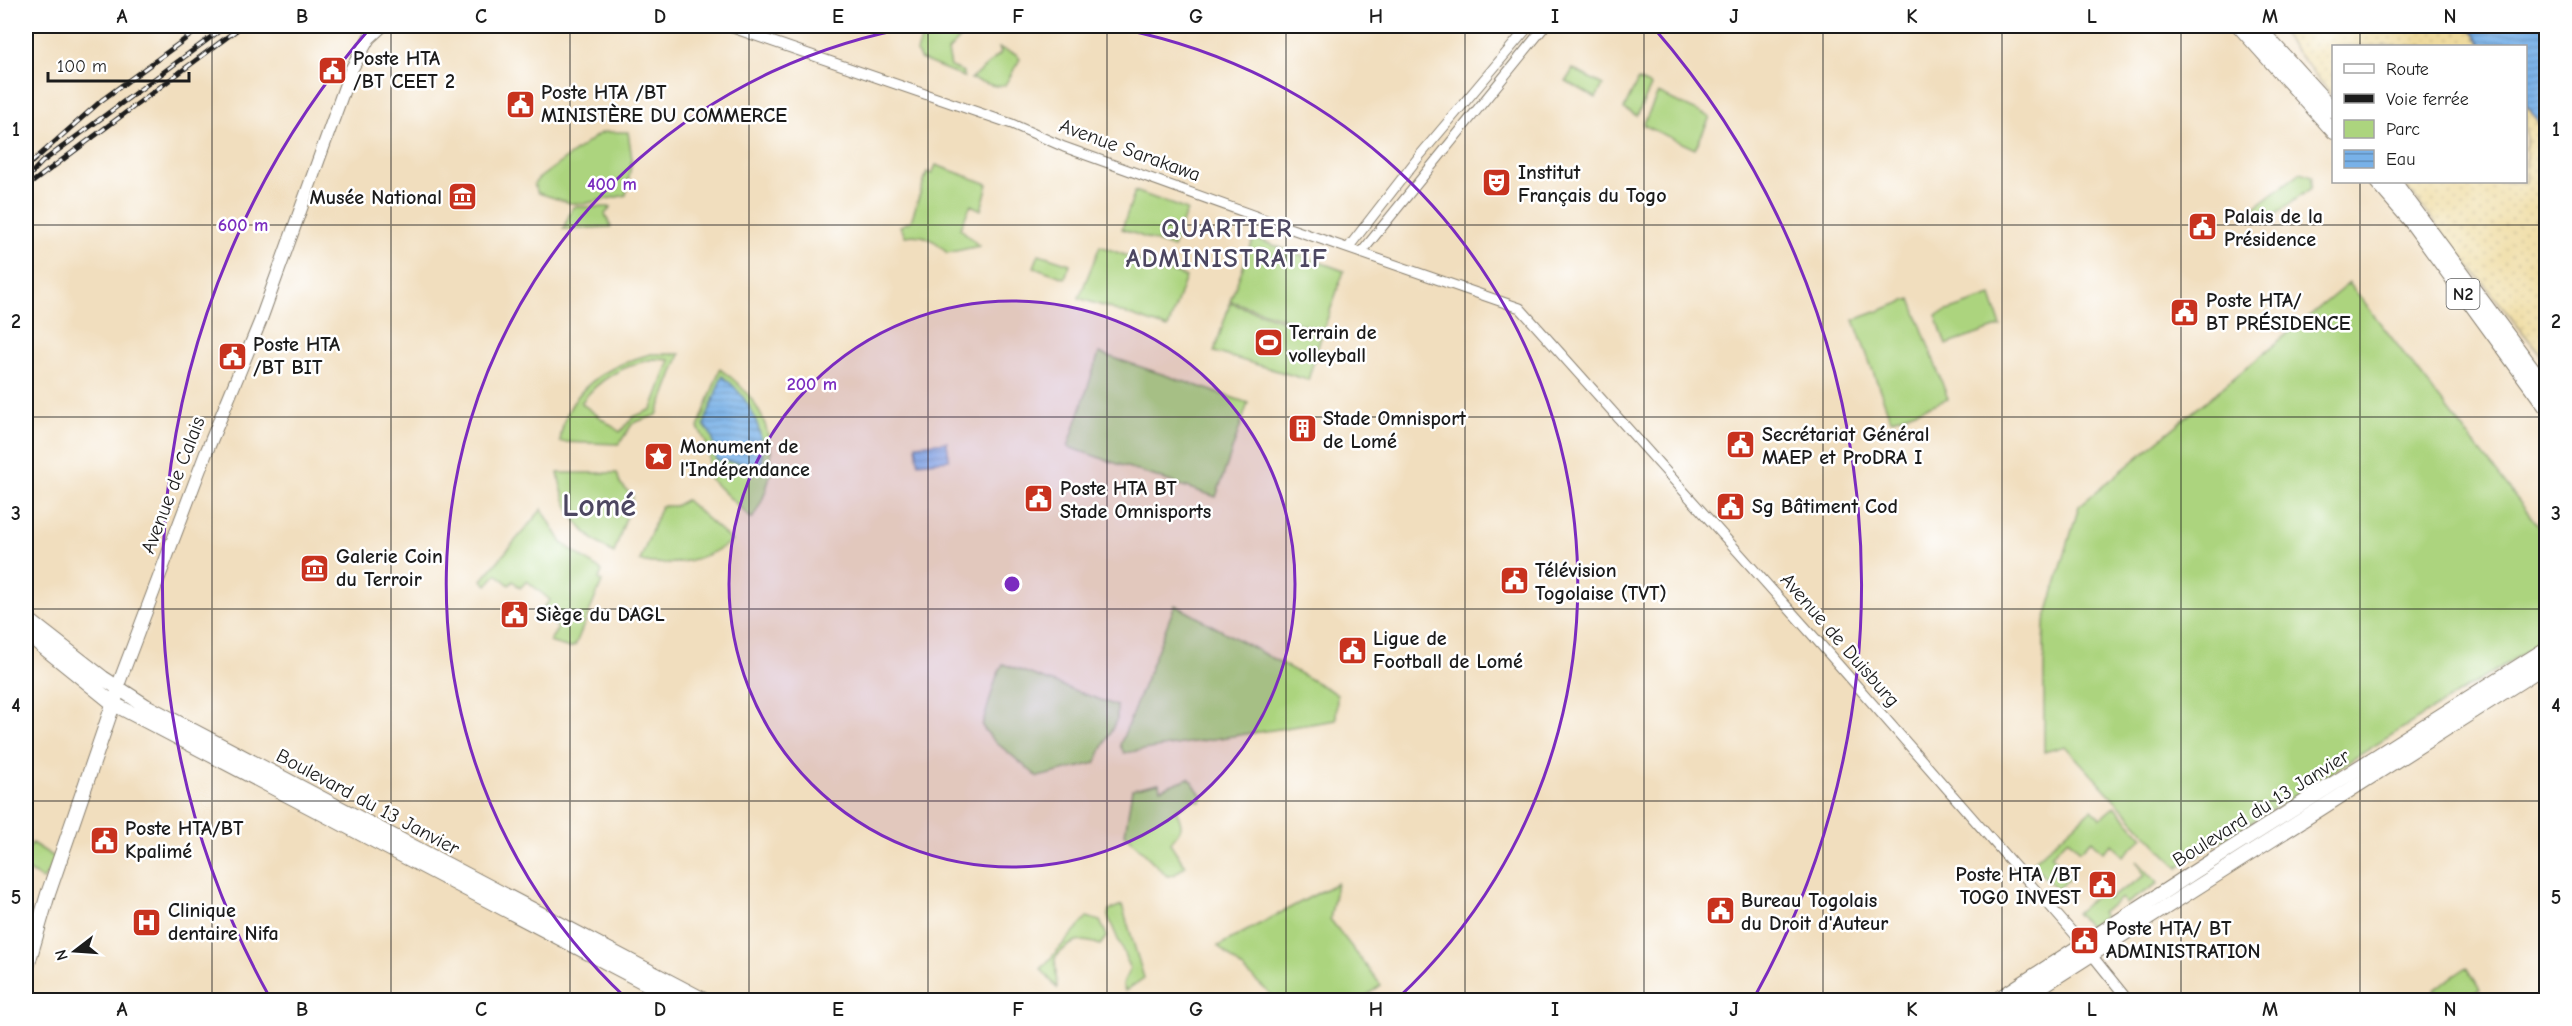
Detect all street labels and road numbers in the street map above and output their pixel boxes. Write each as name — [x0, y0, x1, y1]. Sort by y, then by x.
street label: Avenue Sarakawa — [1056, 114, 1204, 186]
road number: N2 — [2446, 279, 2480, 309]
street label: Avenue de Calais — [136, 413, 210, 557]
street label: Avenue de Duisburg — [1776, 569, 1904, 711]
street label: Boulevard du 13 Janvier — [272, 744, 464, 860]
street label: Boulevard du 13 Janvier — [2168, 744, 2354, 872]

